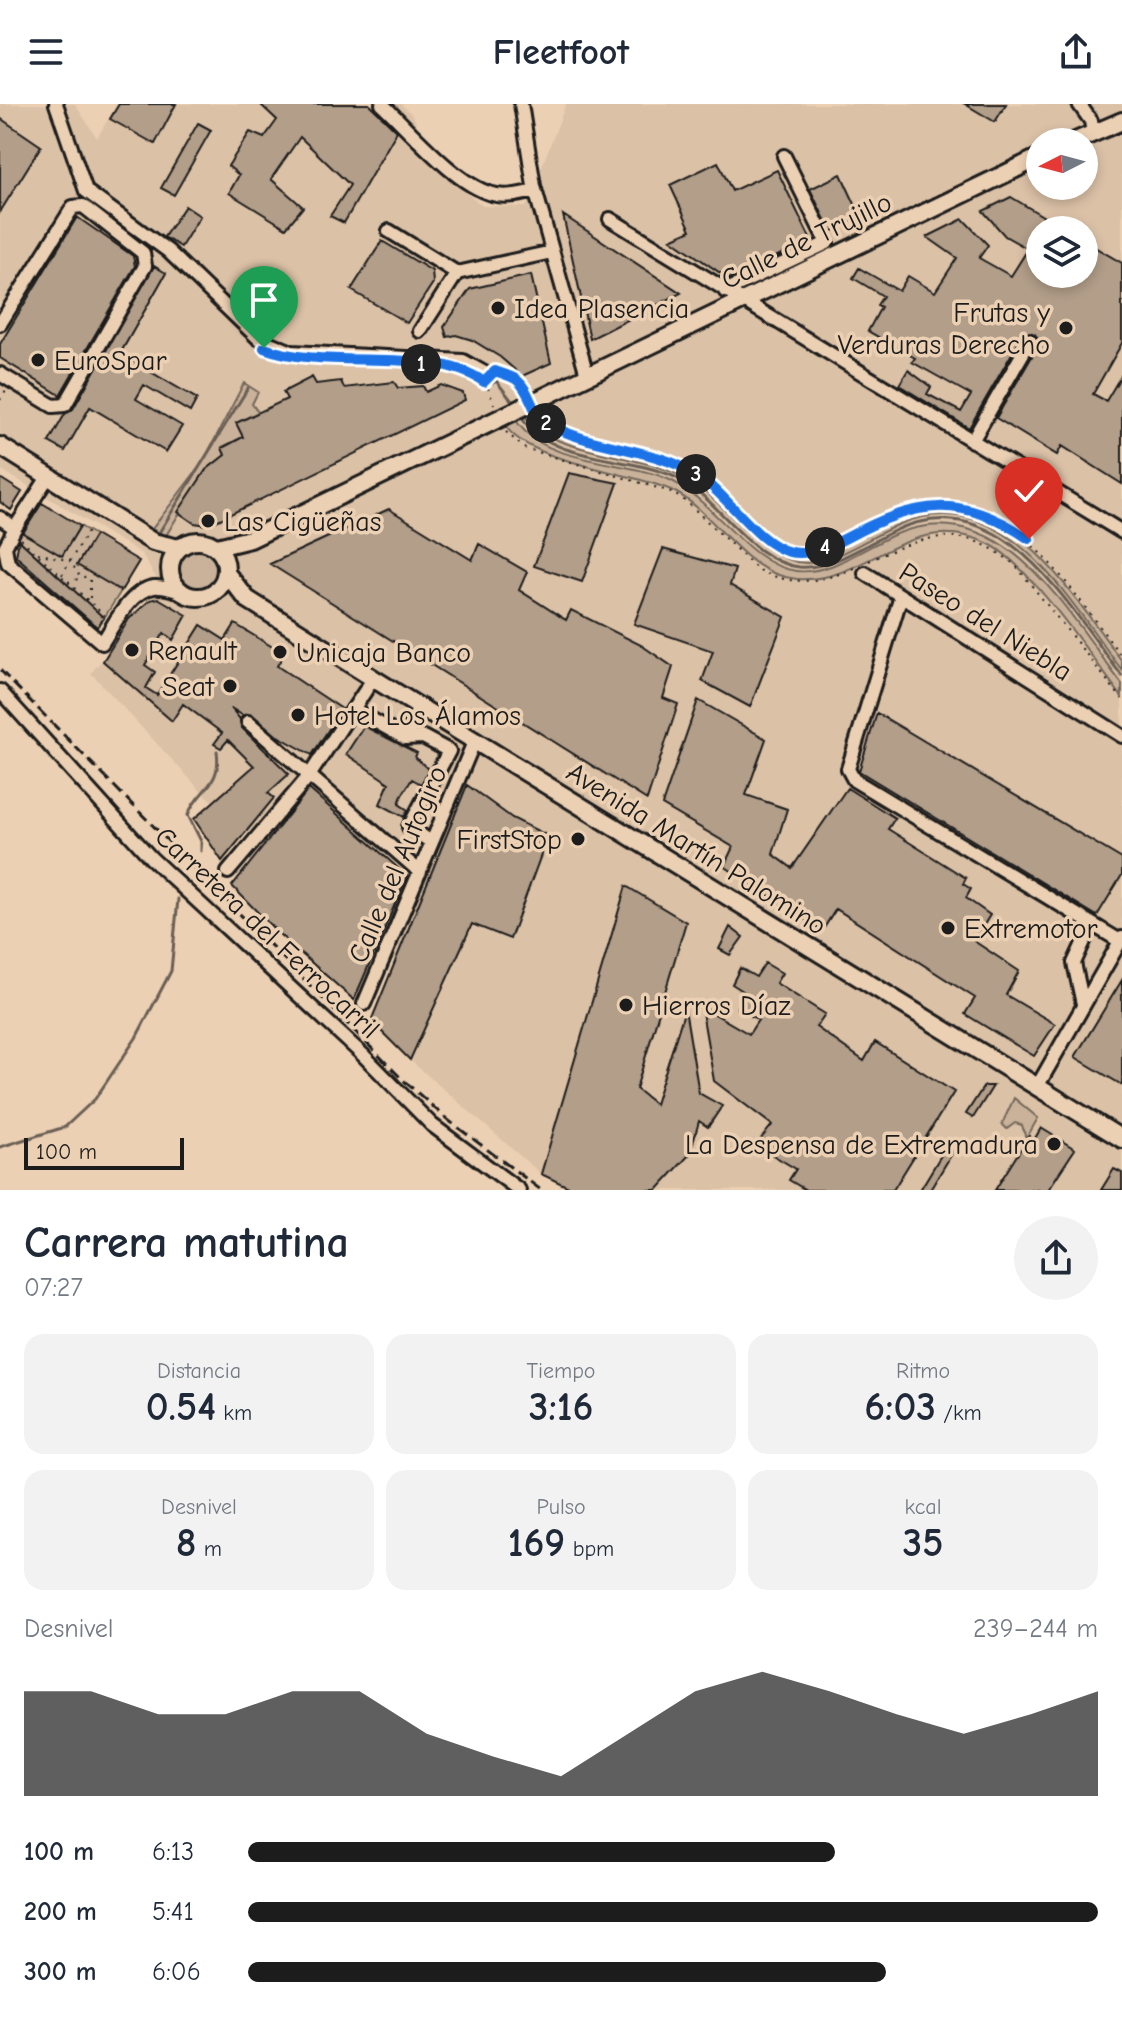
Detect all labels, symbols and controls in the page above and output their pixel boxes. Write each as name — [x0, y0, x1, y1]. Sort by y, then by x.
icon: menu — [24, 30, 68, 74]
icon: share — [1054, 30, 1098, 74]
text: Fleetfoot — [493, 32, 629, 73]
north arrow — [1026, 128, 1098, 200]
map controls — [1026, 128, 1098, 288]
street label: Calle de Trujillo — [716, 186, 897, 296]
button: layers — [1026, 216, 1098, 288]
pin — [230, 266, 298, 348]
icon: arrive — [242, 278, 286, 322]
place label: Idea Plasencia — [514, 293, 689, 325]
place label: Frutas y Verduras Derecho — [838, 297, 1050, 361]
marker: Idea Plasencia — [489, 299, 507, 317]
marker: Frutas y Verduras Derecho — [1057, 319, 1075, 337]
pin: 1 — [401, 344, 441, 384]
place label: EuroSpar — [54, 345, 167, 377]
marker: EuroSpar — [29, 351, 47, 369]
text: 1 — [417, 351, 425, 377]
pin: 2 — [526, 403, 566, 443]
text: 2 — [541, 410, 551, 436]
pin: 3 — [676, 454, 716, 494]
pin — [995, 457, 1063, 539]
text: 3 — [691, 461, 701, 487]
icon: check — [1007, 469, 1051, 513]
place label: Las Cigüeñas — [224, 506, 381, 538]
marker: Las Cigüeñas — [199, 512, 217, 530]
pin: 4 — [805, 527, 845, 567]
text: 4 — [820, 534, 830, 560]
street label: Paseo del Niebla — [893, 556, 1078, 688]
place label: Renault — [148, 635, 238, 667]
place label: Unicaja Banco — [296, 637, 471, 669]
marker: Renault — [123, 641, 141, 659]
marker: Unicaja Banco — [271, 643, 289, 661]
place label: Seat — [162, 671, 215, 703]
marker: Seat — [221, 677, 239, 695]
place label: Hotel Los Álamos — [314, 699, 521, 732]
marker: Hotel Los Álamos — [289, 706, 307, 724]
street label: Avenida Martín Palomino — [561, 756, 832, 942]
street label: Calle del Autogiro — [342, 761, 454, 968]
street label: Carretera del Ferrocarril — [148, 820, 386, 1045]
place label: FirstStop — [456, 824, 562, 856]
marker: FirstStop — [569, 830, 587, 848]
place label: Extremotor — [964, 913, 1098, 945]
marker: Extremotor — [939, 919, 957, 937]
place label: Hierros Díaz — [642, 990, 791, 1022]
marker: Hierros Díaz — [617, 996, 635, 1014]
place label: La Despensa de Extremadura — [685, 1129, 1038, 1161]
scale bar — [24, 1134, 184, 1170]
marker: La Despensa de Extremadura — [1045, 1135, 1063, 1153]
text: 100 m — [36, 1139, 97, 1165]
button: share — [1014, 1216, 1098, 1300]
text: Carrera matutina — [24, 1217, 349, 1268]
text: 07:27 — [24, 1273, 83, 1303]
text: Distancia — [157, 1358, 241, 1384]
text: Tiempo — [526, 1358, 596, 1384]
text: Ritmo — [896, 1358, 950, 1384]
text: 0.54 — [146, 1384, 216, 1430]
text: 3:16 — [529, 1384, 593, 1430]
text: 6:03 — [864, 1384, 936, 1430]
text: km — [216, 1400, 252, 1426]
text: /km — [936, 1400, 982, 1426]
text: Desnivel — [161, 1494, 237, 1520]
text: Pulso — [536, 1494, 586, 1520]
text: kcal — [905, 1494, 941, 1520]
text: 8 — [176, 1520, 196, 1566]
text: 169 — [508, 1520, 565, 1566]
text: 35 — [903, 1520, 943, 1566]
text: m — [196, 1536, 222, 1562]
text: bpm — [565, 1536, 614, 1562]
text: Desnivel — [24, 1614, 114, 1644]
text: 239–244 m — [973, 1614, 1098, 1644]
text: 100 m — [24, 1837, 94, 1867]
text: 6:13 — [152, 1837, 194, 1867]
text: 200 m — [24, 1897, 97, 1927]
text: 5:41 — [152, 1897, 194, 1927]
text: 300 m — [24, 1957, 97, 1987]
text: 6:06 — [152, 1957, 201, 1987]

